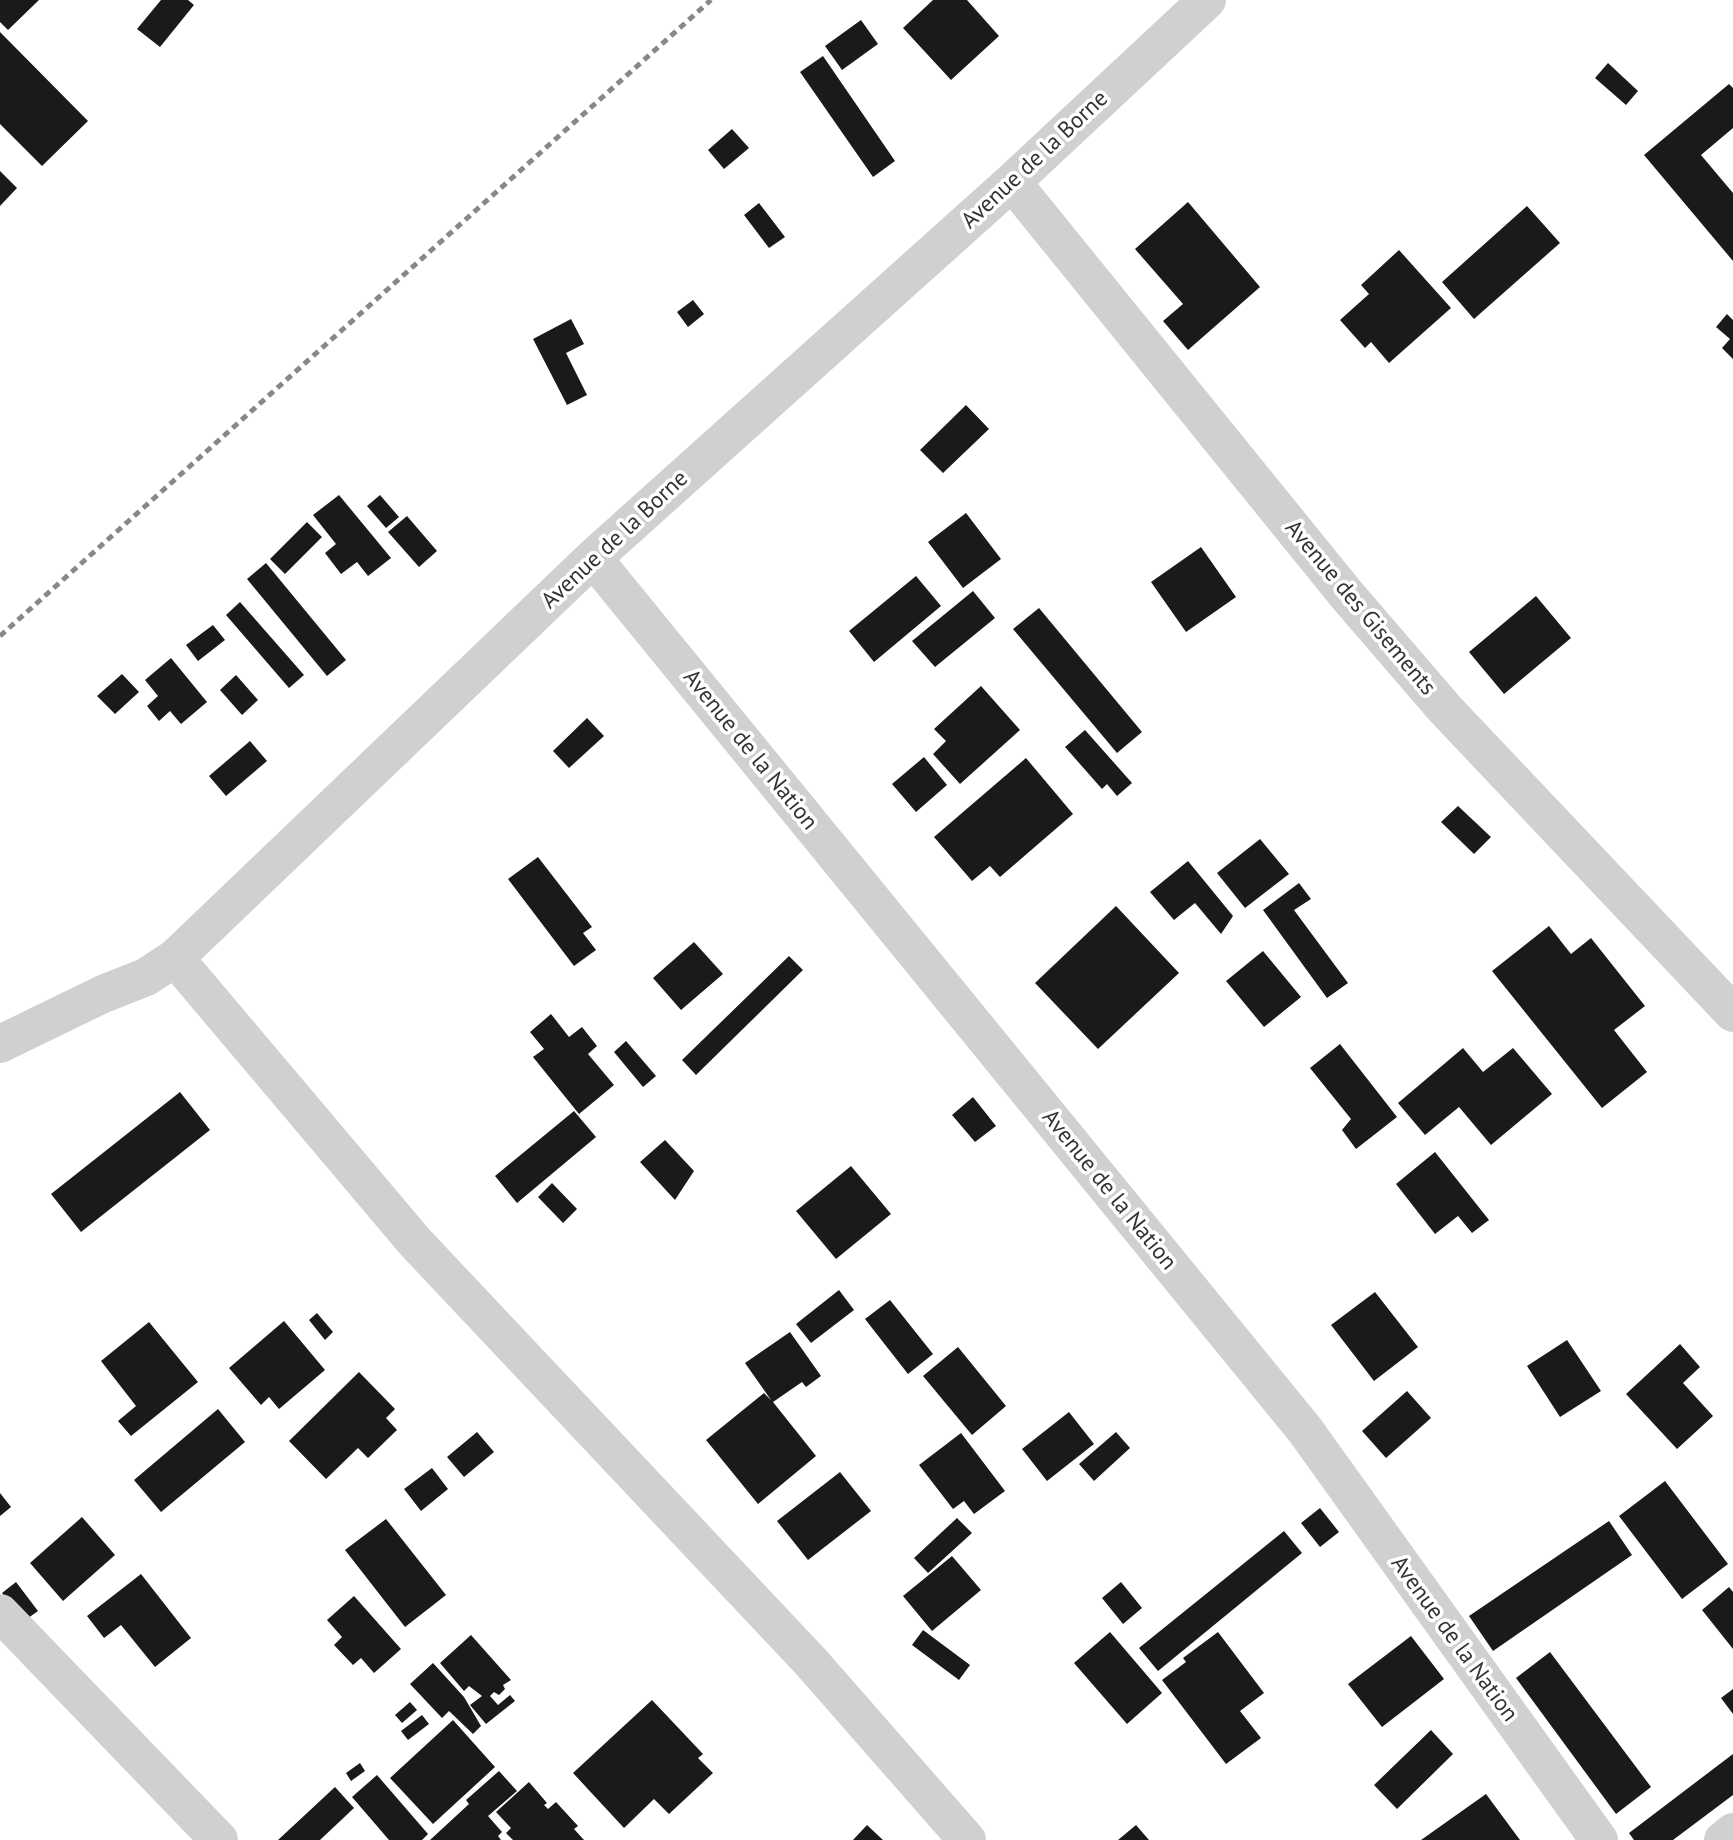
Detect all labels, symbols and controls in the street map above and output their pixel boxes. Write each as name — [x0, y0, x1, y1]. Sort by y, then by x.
street label: Avenue de la Borne — [956, 85, 1114, 235]
street label: Avenue de la Borne — [536, 465, 694, 615]
street label: Avenue des Gisements — [1279, 515, 1441, 701]
street label: Avenue de la Nation — [677, 664, 823, 836]
street label: Avenue de la Nation — [1036, 1104, 1182, 1276]
street label: Avenue de la Nation — [1385, 1551, 1523, 1727]

